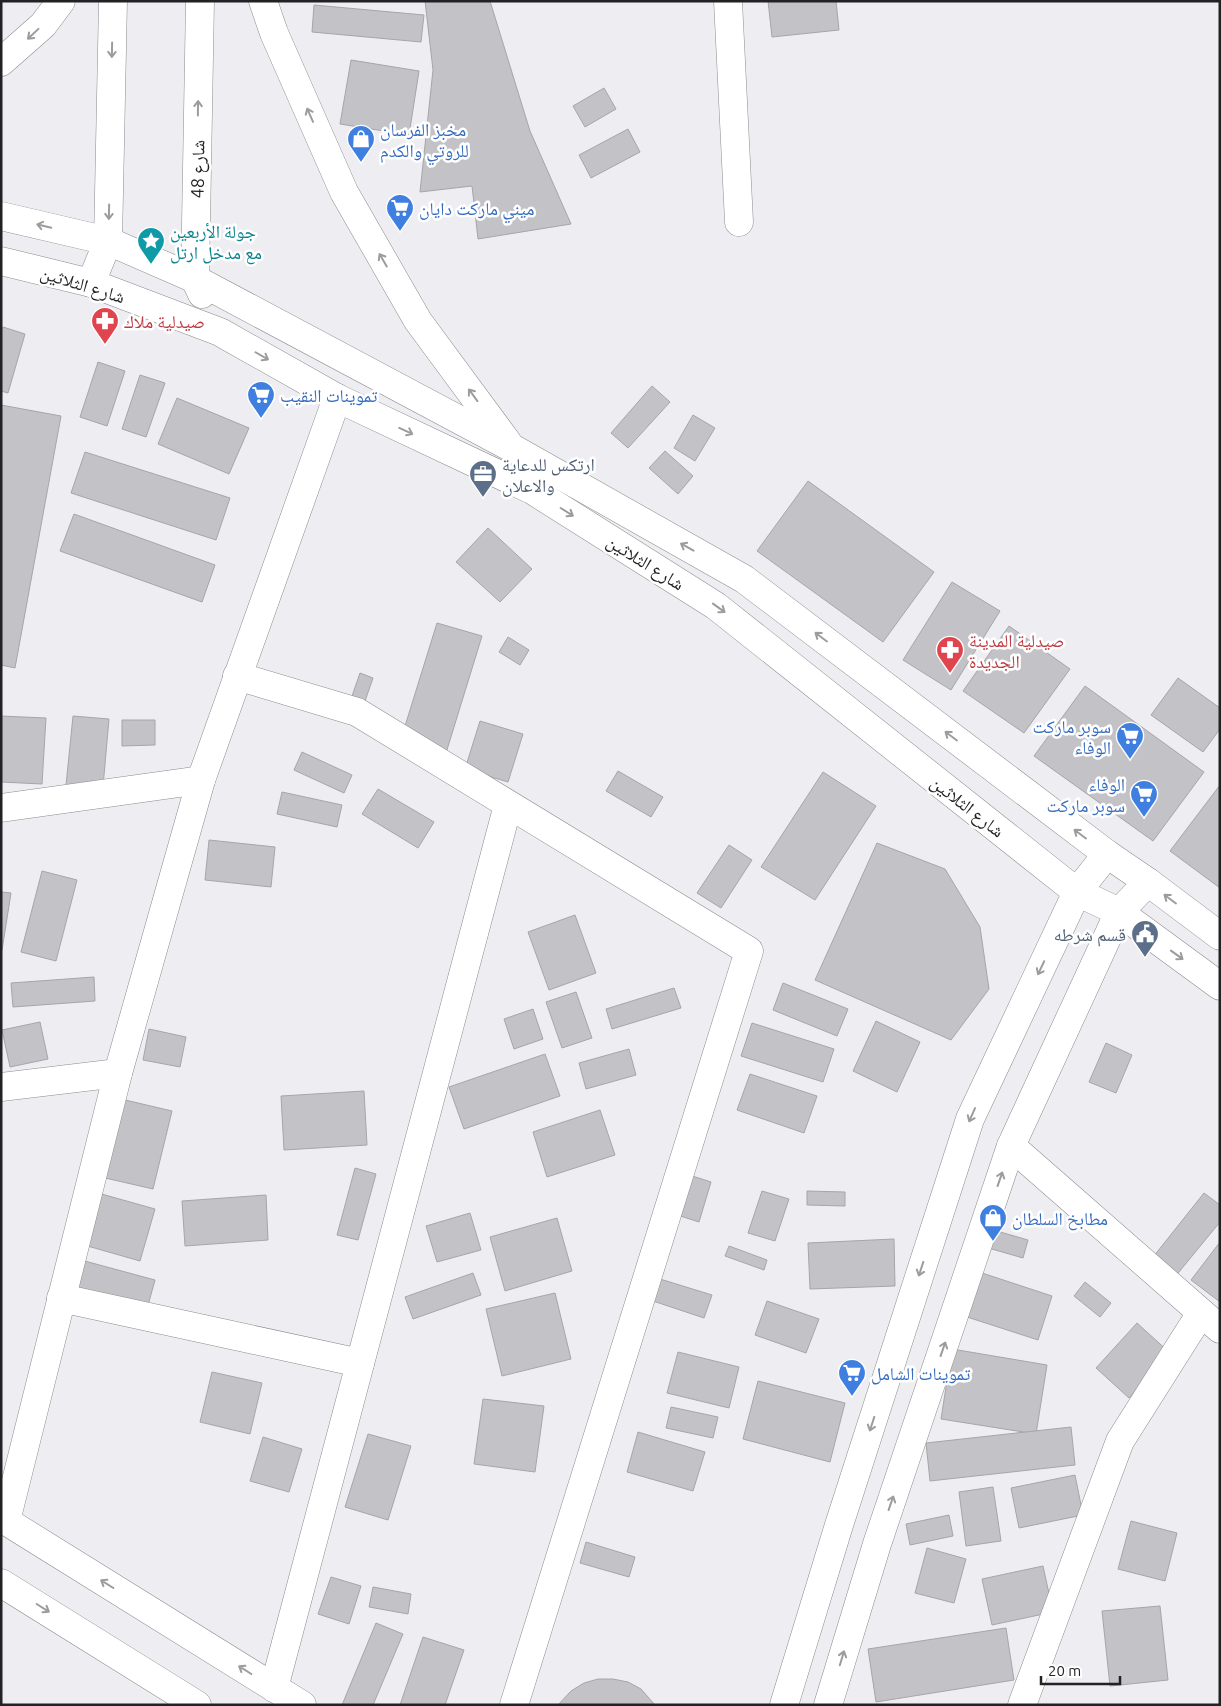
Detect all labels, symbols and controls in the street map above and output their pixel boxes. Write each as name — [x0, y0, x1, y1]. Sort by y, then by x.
one-way arrow — [27, 28, 39, 40]
one-way arrow — [107, 42, 117, 58]
one-way arrow — [194, 100, 203, 116]
one-way arrow — [305, 108, 314, 123]
place label: مخبز الفرسان للروتي والكدم — [380, 119, 469, 166]
shop icon: مخبز الفرسان للروتي والكدم — [346, 124, 376, 163]
street label: شارع 48 — [186, 140, 210, 199]
supermarket icon: ميني ماركت دايان — [385, 193, 415, 232]
place label: ميني ماركت دايان — [419, 198, 534, 224]
one-way arrow — [104, 204, 114, 220]
one-way arrow — [36, 221, 52, 230]
place label: جولة الأربعين مع مدخل ارتل — [170, 221, 262, 265]
place icon: جولة الأربعين مع مدخل ارتل — [136, 226, 166, 265]
one-way arrow — [377, 253, 387, 267]
street label: شارع الثلاثين — [38, 262, 128, 308]
pharmacy icon: صيدلية ملاك — [90, 306, 120, 345]
place label: صيدلية ملاك — [124, 311, 205, 332]
one-way arrow — [254, 352, 269, 361]
supermarket icon: تموينات النقيب — [246, 380, 276, 419]
place label: تموينات النقيب — [280, 385, 378, 407]
one-way arrow — [467, 389, 478, 402]
one-way arrow — [398, 427, 413, 436]
place label: ارتكس للدعاية والاعلان — [502, 454, 595, 497]
office icon: ارتكس للدعاية والاعلان — [468, 459, 498, 498]
one-way arrow — [559, 507, 573, 517]
street label: شارع الثلاثين — [603, 530, 688, 595]
one-way arrow — [680, 541, 695, 551]
one-way arrow — [712, 603, 726, 613]
place label: صيدلية المدينة الجديدة — [969, 630, 1064, 672]
one-way arrow — [815, 632, 828, 643]
pharmacy icon: صيدلية المدينة الجديدة — [935, 635, 965, 674]
place label: سوبر ماركت الوفاء — [1033, 716, 1111, 758]
supermarket icon: سوبر ماركت الوفاء — [1115, 721, 1145, 760]
one-way arrow — [945, 730, 958, 741]
street label: شارع الثلاثين — [926, 771, 1008, 842]
place label: الوفاء سوبر ماركت — [1047, 774, 1125, 817]
supermarket icon: الوفاء سوبر ماركت — [1129, 779, 1159, 818]
one-way arrow — [1074, 828, 1087, 839]
one-way arrow — [1164, 893, 1177, 904]
public building icon: قسم شرطه — [1130, 919, 1160, 958]
place label: قسم شرطه — [1054, 924, 1126, 947]
one-way arrow — [1170, 950, 1184, 960]
one-way arrow — [1036, 960, 1045, 975]
one-way arrow — [966, 1107, 976, 1122]
one-way arrow — [996, 1171, 1005, 1187]
shop icon: مطابخ السلطان — [978, 1203, 1008, 1242]
place label: مطابخ السلطان — [1012, 1208, 1108, 1231]
one-way arrow — [916, 1261, 926, 1277]
one-way arrow — [938, 1341, 948, 1357]
supermarket icon: تموينات الشامل — [837, 1358, 867, 1397]
place label: تموينات الشامل — [871, 1363, 970, 1385]
one-way arrow — [867, 1415, 876, 1431]
one-way arrow — [886, 1495, 896, 1511]
one-way arrow — [101, 1579, 115, 1589]
one-way arrow — [35, 1604, 49, 1614]
one-way arrow — [838, 1651, 847, 1666]
scale bar — [1041, 1654, 1120, 1686]
text: 20 m — [1048, 1662, 1081, 1679]
one-way arrow — [239, 1664, 253, 1674]

